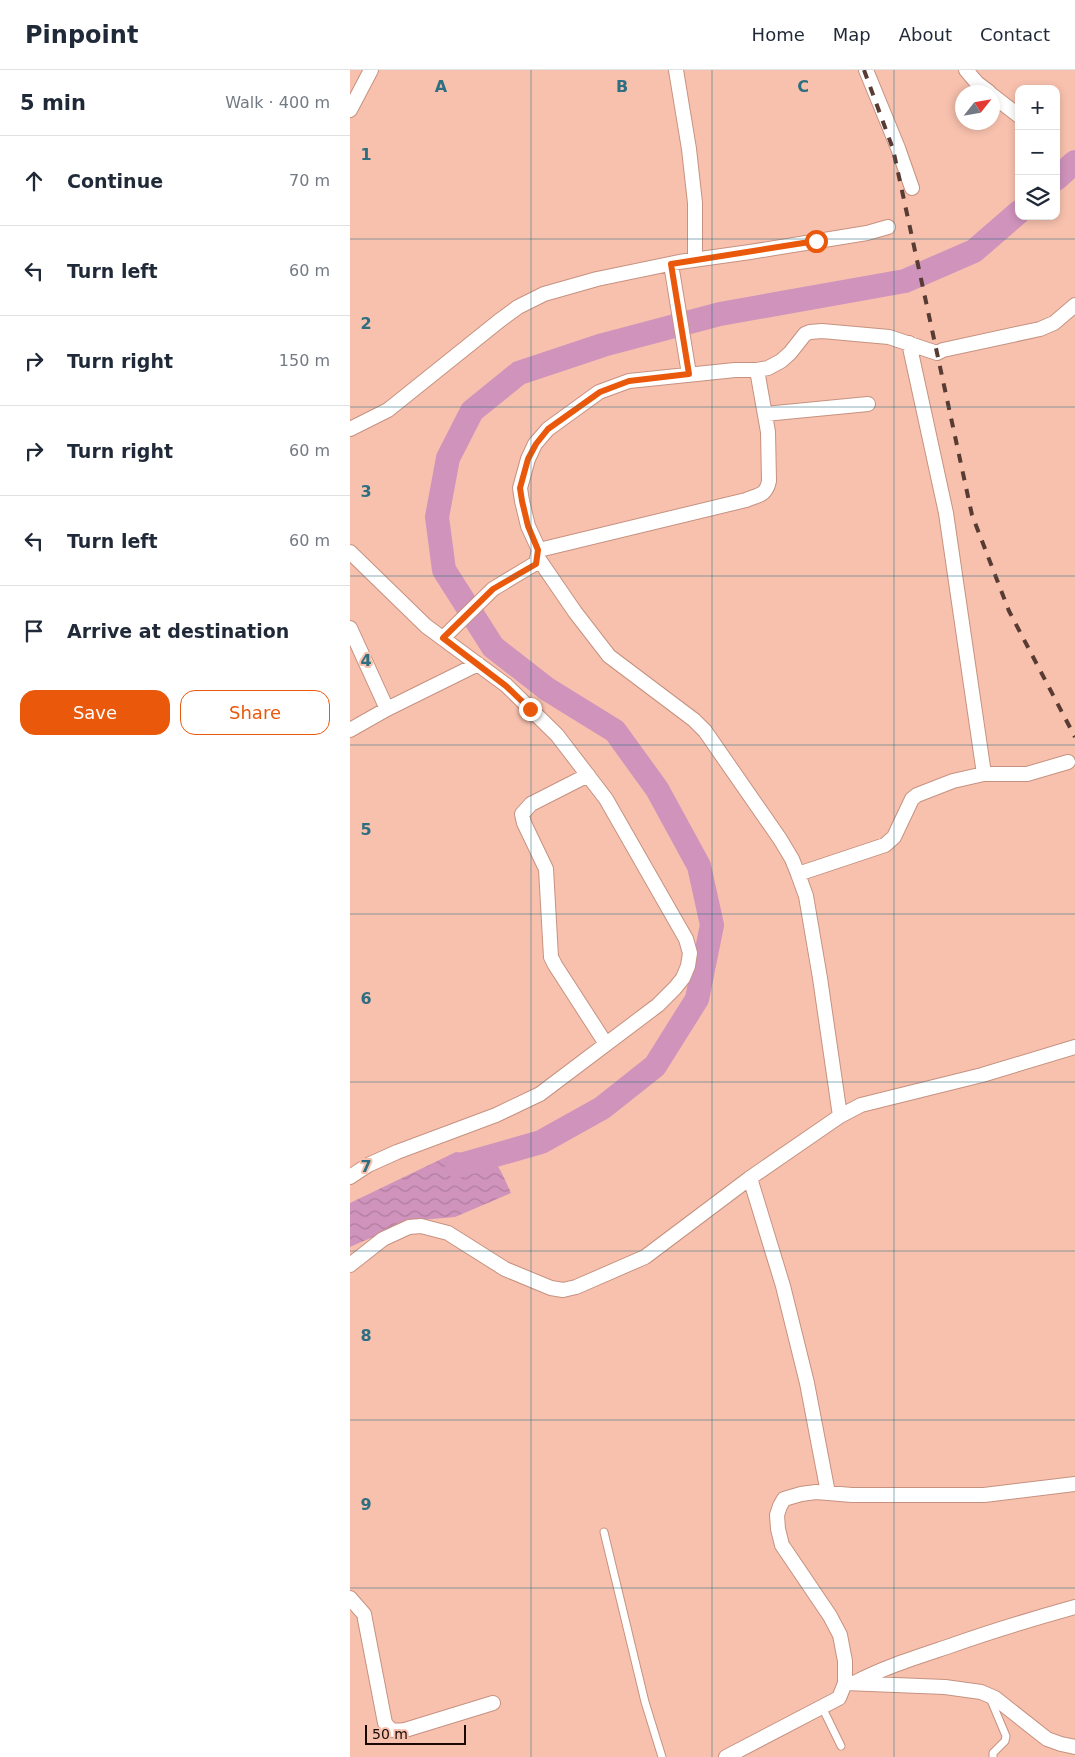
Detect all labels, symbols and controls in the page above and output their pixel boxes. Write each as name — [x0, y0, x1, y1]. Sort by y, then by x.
text: Pinpoint — [25, 21, 138, 49]
text: Home — [752, 24, 805, 45]
text: Map — [833, 24, 871, 45]
text: About — [899, 24, 952, 45]
text: Contact — [980, 24, 1050, 45]
text: A — [435, 77, 448, 96]
text: B — [616, 77, 628, 96]
text: C — [797, 77, 809, 96]
north arrow — [955, 85, 1000, 130]
map controls — [1015, 85, 1060, 220]
button: + — [1015, 85, 1060, 130]
text: 5 min — [20, 91, 86, 115]
text: Walk · 400 m — [225, 93, 330, 112]
button: − — [1015, 130, 1060, 175]
text: 1 — [360, 145, 372, 164]
icon: ahead — [20, 167, 48, 195]
text: Continue — [67, 170, 163, 192]
text: 70 m — [289, 171, 330, 190]
button: layers — [1015, 175, 1060, 220]
route start — [805, 230, 828, 253]
icon: left — [20, 257, 48, 285]
text: Turn left — [67, 260, 158, 282]
text: 60 m — [289, 261, 330, 280]
text: 2 — [360, 314, 372, 333]
icon: right — [20, 347, 48, 375]
text: Turn right — [67, 350, 173, 372]
text: 150 m — [279, 351, 330, 370]
icon: right — [20, 437, 48, 465]
text: Turn right — [67, 440, 173, 462]
text: 60 m — [289, 441, 330, 460]
text: 3 — [360, 482, 372, 501]
icon: left — [20, 527, 48, 555]
text: Turn left — [67, 530, 158, 552]
text: 60 m — [289, 531, 330, 550]
icon: arrive — [20, 617, 48, 645]
text: Arrive at destination — [67, 620, 289, 642]
text: 4 — [360, 651, 372, 670]
button: Save — [20, 690, 170, 735]
button: Share — [180, 690, 330, 735]
route end — [519, 698, 542, 721]
text: 5 — [360, 820, 372, 839]
text: 6 — [360, 989, 372, 1008]
text: 7 — [360, 1157, 372, 1176]
text: 8 — [360, 1326, 372, 1345]
text: 9 — [360, 1495, 372, 1514]
scale bar — [365, 1722, 466, 1745]
text: 50 m — [372, 1726, 408, 1742]

